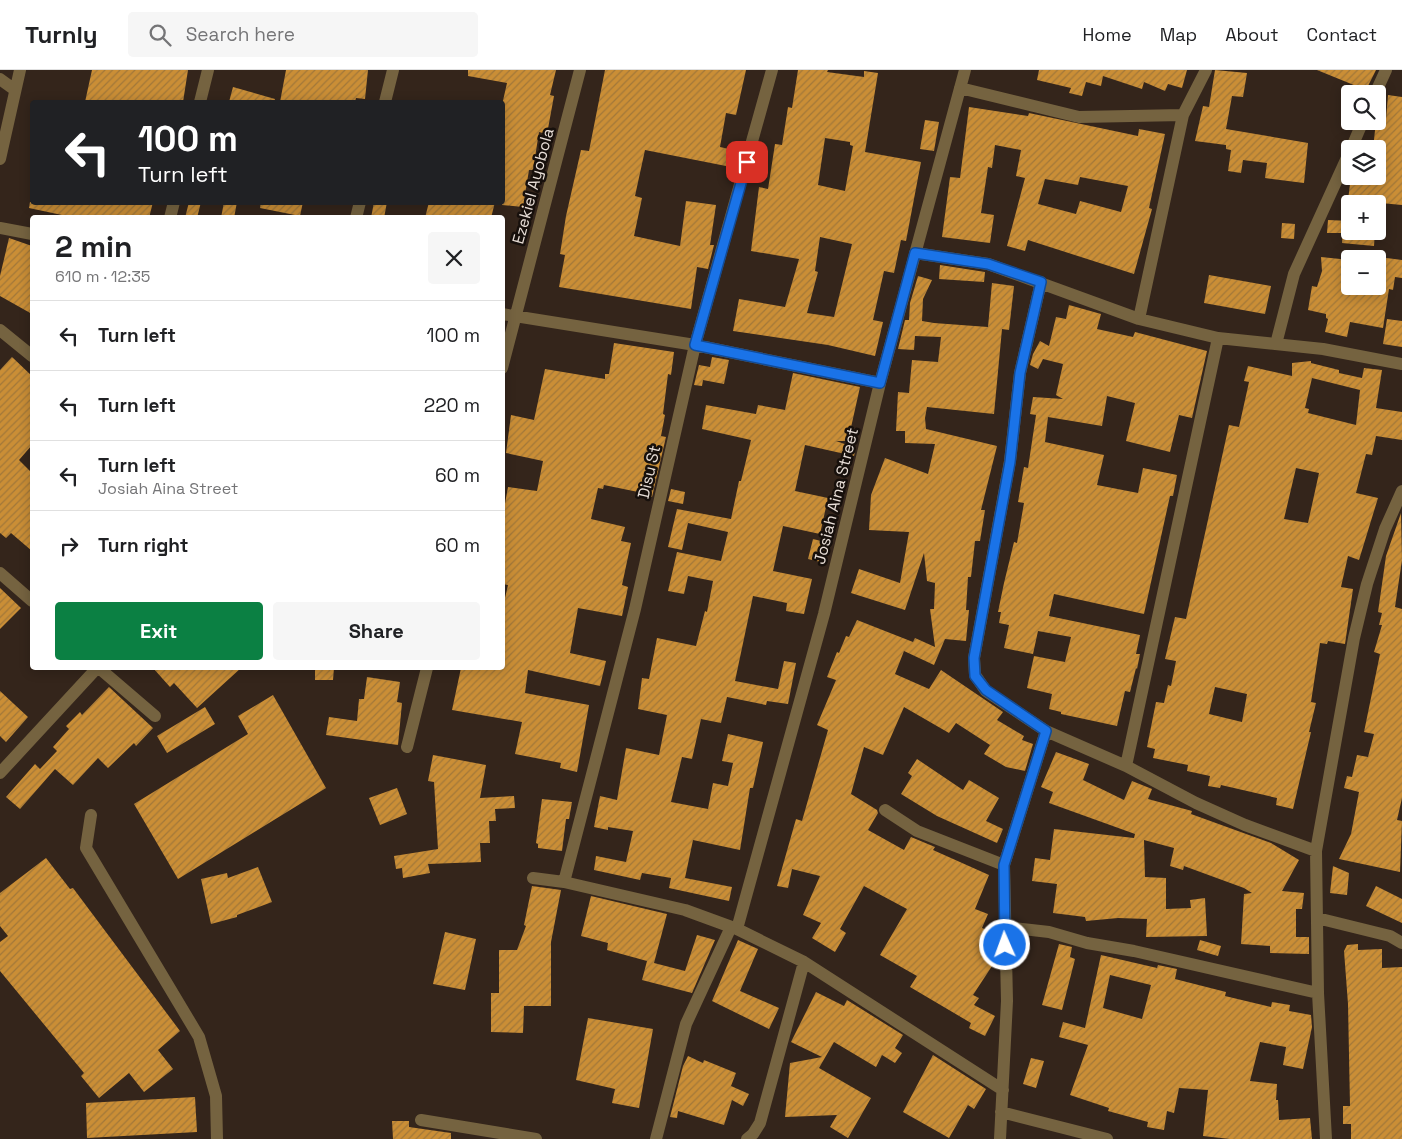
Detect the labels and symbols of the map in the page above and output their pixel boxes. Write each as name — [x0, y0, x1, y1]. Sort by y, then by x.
street label: Ezekiel Ayobola — [507, 126, 559, 246]
pin — [726, 141, 768, 183]
street label: Josiah Aina Street — [809, 425, 863, 567]
street label: Disu St — [633, 443, 665, 501]
position arrow — [978, 918, 1030, 970]

